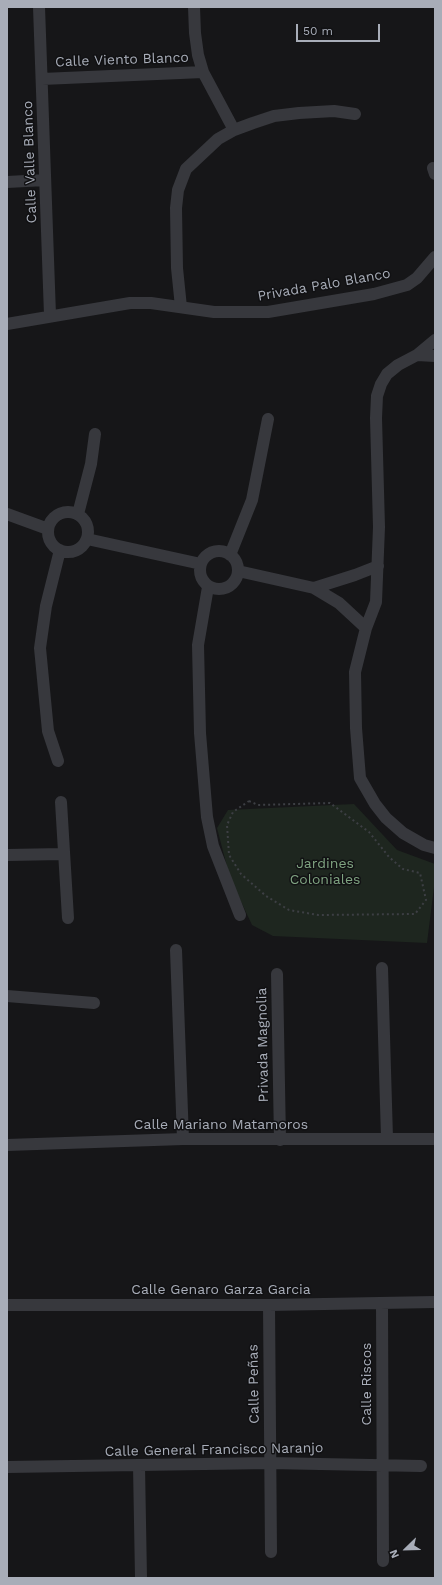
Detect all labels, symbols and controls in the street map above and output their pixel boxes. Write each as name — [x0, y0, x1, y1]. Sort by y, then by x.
scale bar — [298, 16, 382, 42]
text: 50 m — [303, 24, 333, 38]
street label: Calle Viento Blanco — [55, 49, 189, 71]
street label: Calle Valle Blanco — [19, 100, 41, 224]
street label: Privada Palo Blanco — [256, 265, 392, 305]
park label: Jardines Coloniales — [290, 856, 360, 888]
street label: Privada Magnolia — [254, 988, 272, 1102]
street label: Calle Mariano Matamoros — [134, 1117, 308, 1133]
street label: Calle Genaro Garza Garcia — [131, 1282, 311, 1298]
street label: Calle Riscos — [359, 1343, 375, 1425]
street label: Calle Peñas — [245, 1344, 263, 1424]
street label: Calle General Francisco Naranjo — [104, 1440, 324, 1460]
north arrow — [386, 1529, 426, 1569]
text: N — [387, 1548, 402, 1560]

